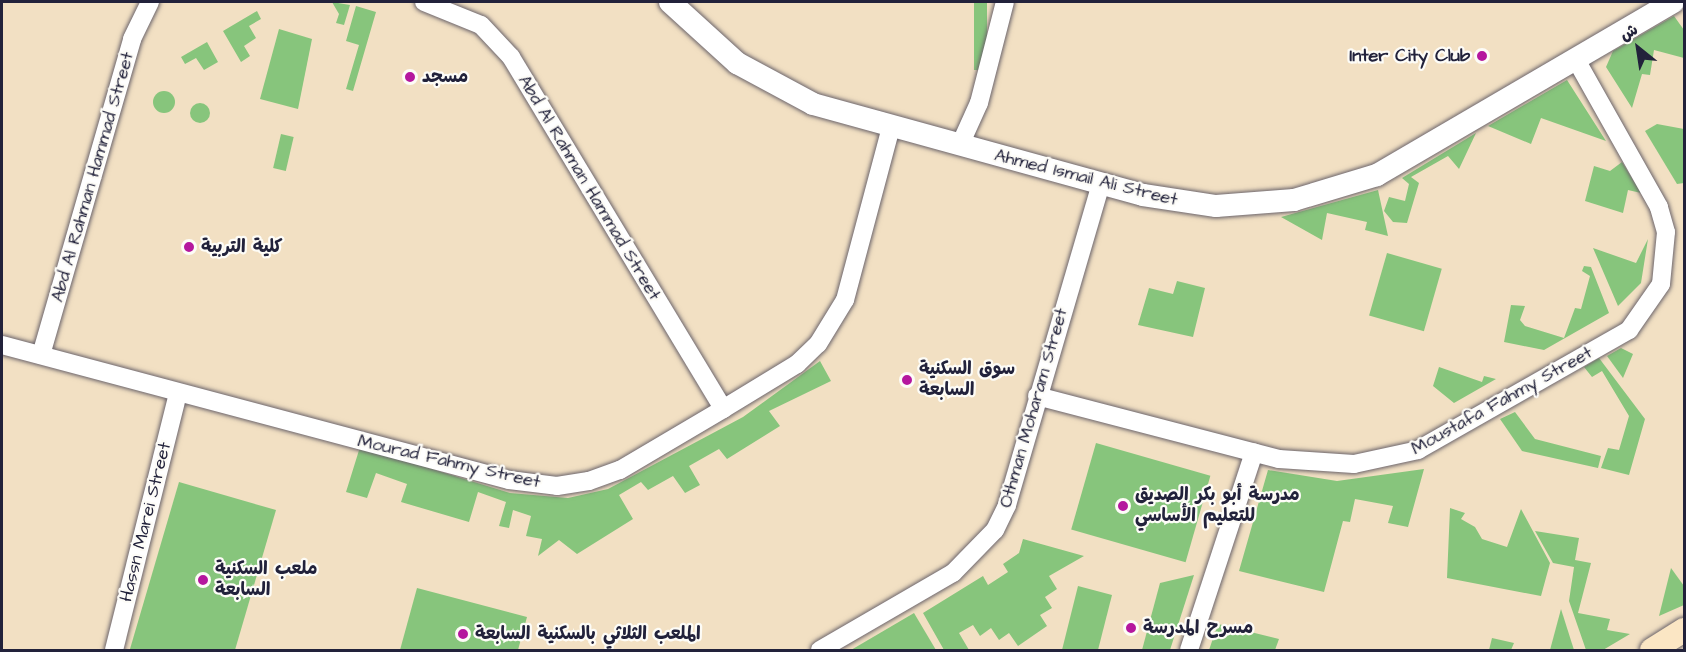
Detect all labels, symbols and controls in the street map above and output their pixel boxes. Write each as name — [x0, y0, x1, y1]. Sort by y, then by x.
north arrow — [1608, 18, 1668, 78]
text: ش — [1616, 18, 1642, 46]
place label: Inter City Club — [1349, 45, 1470, 67]
street label: Abd Al Rahman Hammad Street — [47, 49, 139, 305]
marker: Inter City Club — [1475, 49, 1489, 63]
place label: مسجد — [422, 66, 468, 88]
marker: مسجد — [403, 70, 417, 84]
street label: Abd Al Rahman Hammad Street — [513, 71, 665, 305]
street label: Ahmed Ismail Ali Street — [992, 145, 1180, 211]
place label: كلية التربية — [201, 236, 283, 258]
marker: كلية التربية — [182, 240, 196, 254]
street label: Othman Moharam Street — [995, 306, 1073, 510]
street label: Moustafa Fahmy Street — [1408, 342, 1596, 460]
place label: سوق السكنية السابعة — [919, 359, 1015, 401]
marker: سوق السكنية السابعة — [900, 373, 914, 387]
street label: Mourad Fahmy Street — [356, 430, 542, 494]
street label: Hassn Marei Street — [116, 440, 176, 604]
place label: مدرسة أبو بكر الصديق للتعليم الأساسي — [1135, 485, 1300, 528]
marker: مدرسة أبو بكر الصديق للتعليم الأساسي — [1116, 499, 1130, 513]
place label: ملعب السكنية السابعة — [215, 559, 317, 602]
marker: ملعب السكنية السابعة — [196, 573, 210, 587]
place label: مسرح المدرسة — [1143, 617, 1253, 639]
marker: مسرح المدرسة — [1124, 621, 1138, 635]
place label: الملعب الثلاثي بالسكنية السابعة — [475, 623, 701, 645]
marker: الملعب الثلاثي بالسكنية السابعة — [456, 627, 470, 641]

